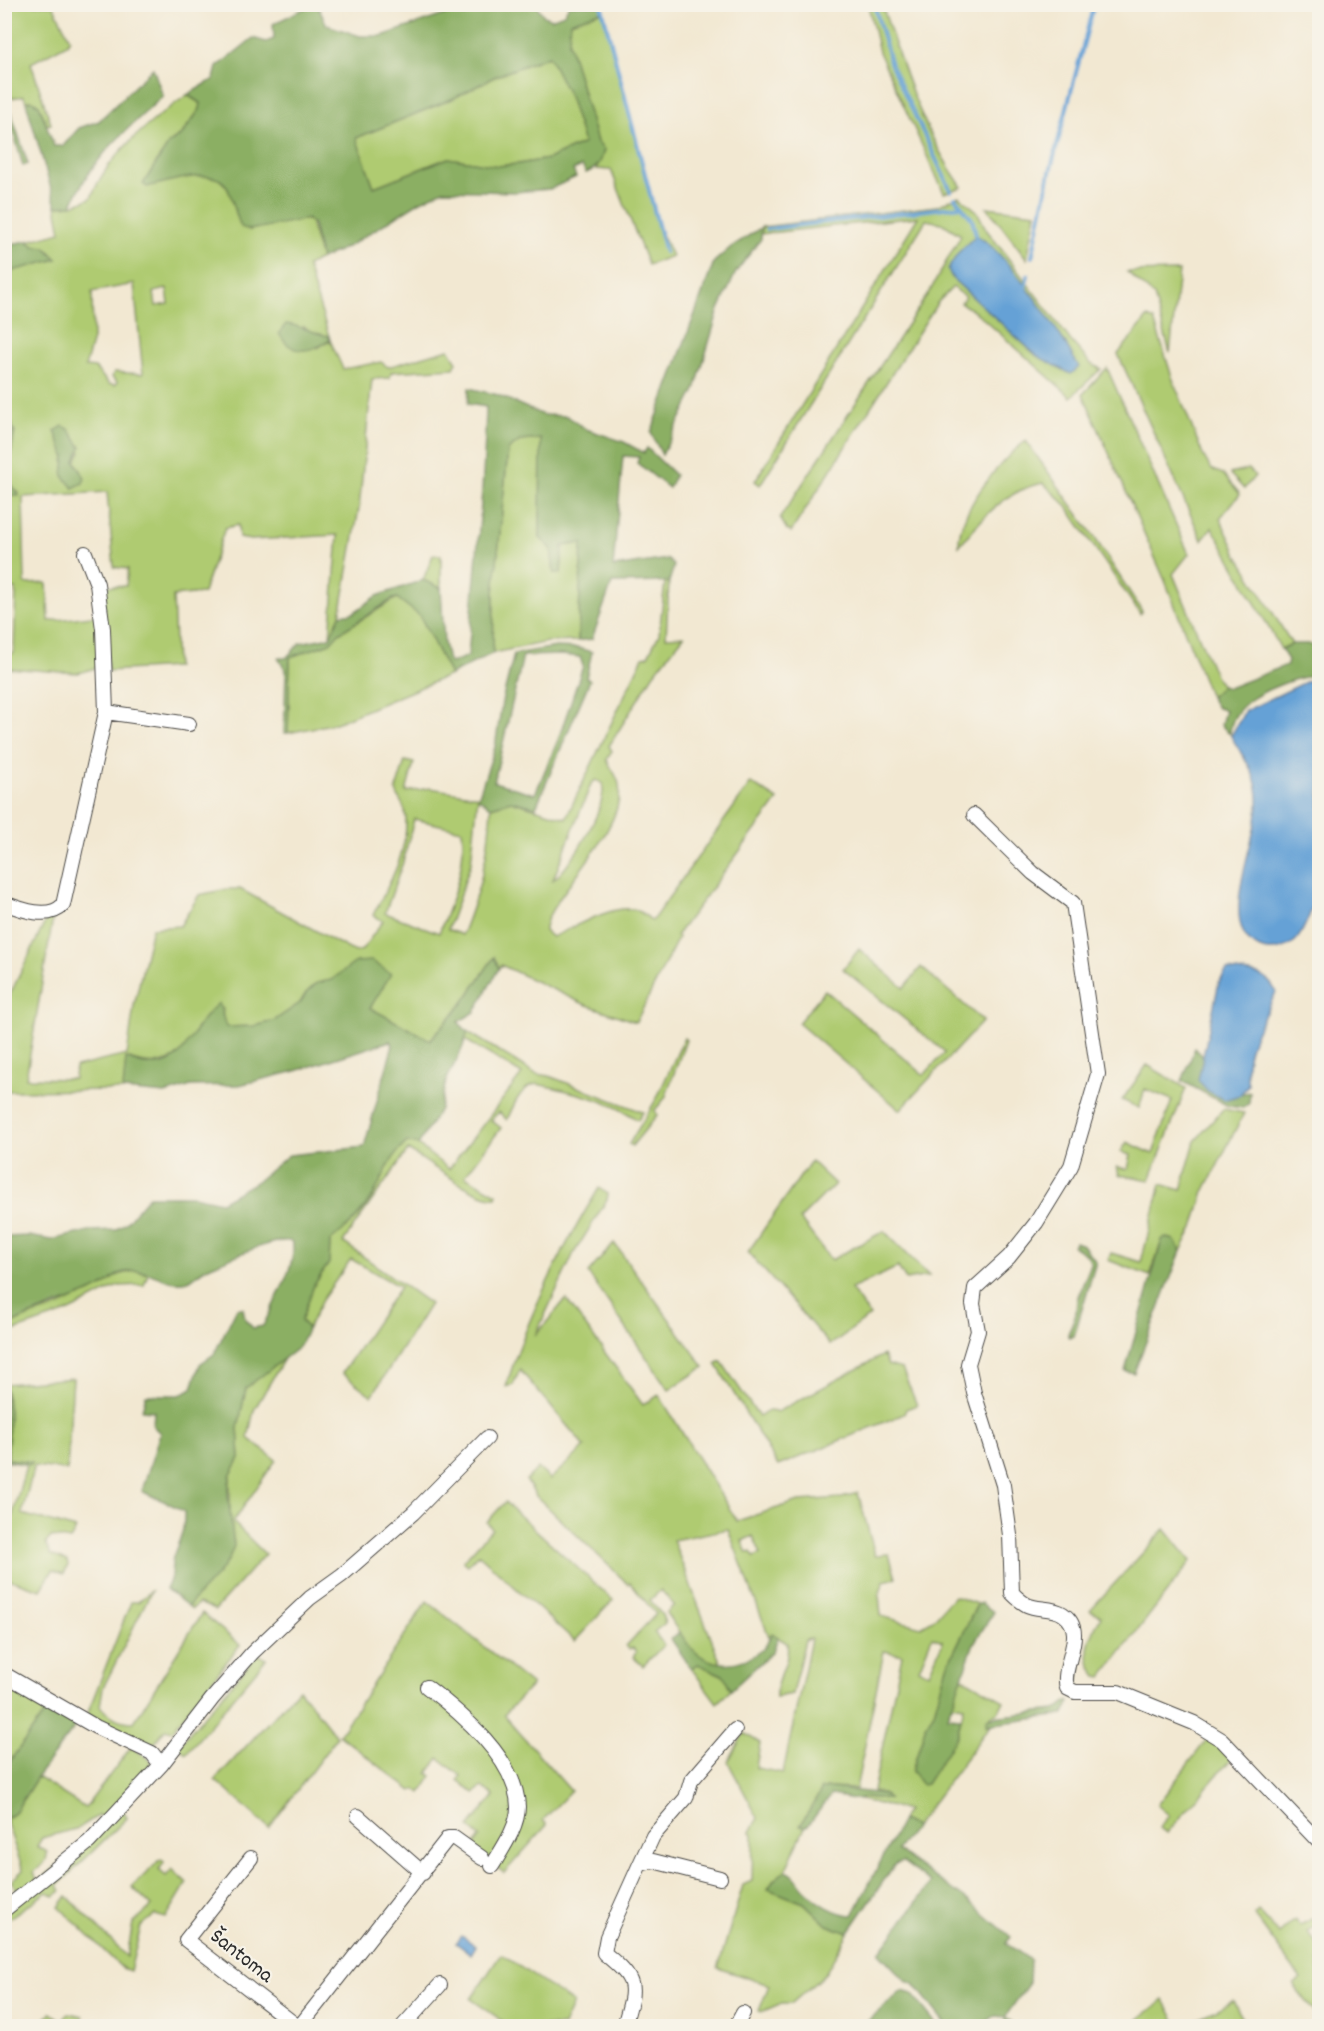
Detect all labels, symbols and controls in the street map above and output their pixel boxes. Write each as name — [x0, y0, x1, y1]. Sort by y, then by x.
street label: Šantoma — [203, 1922, 280, 1992]

